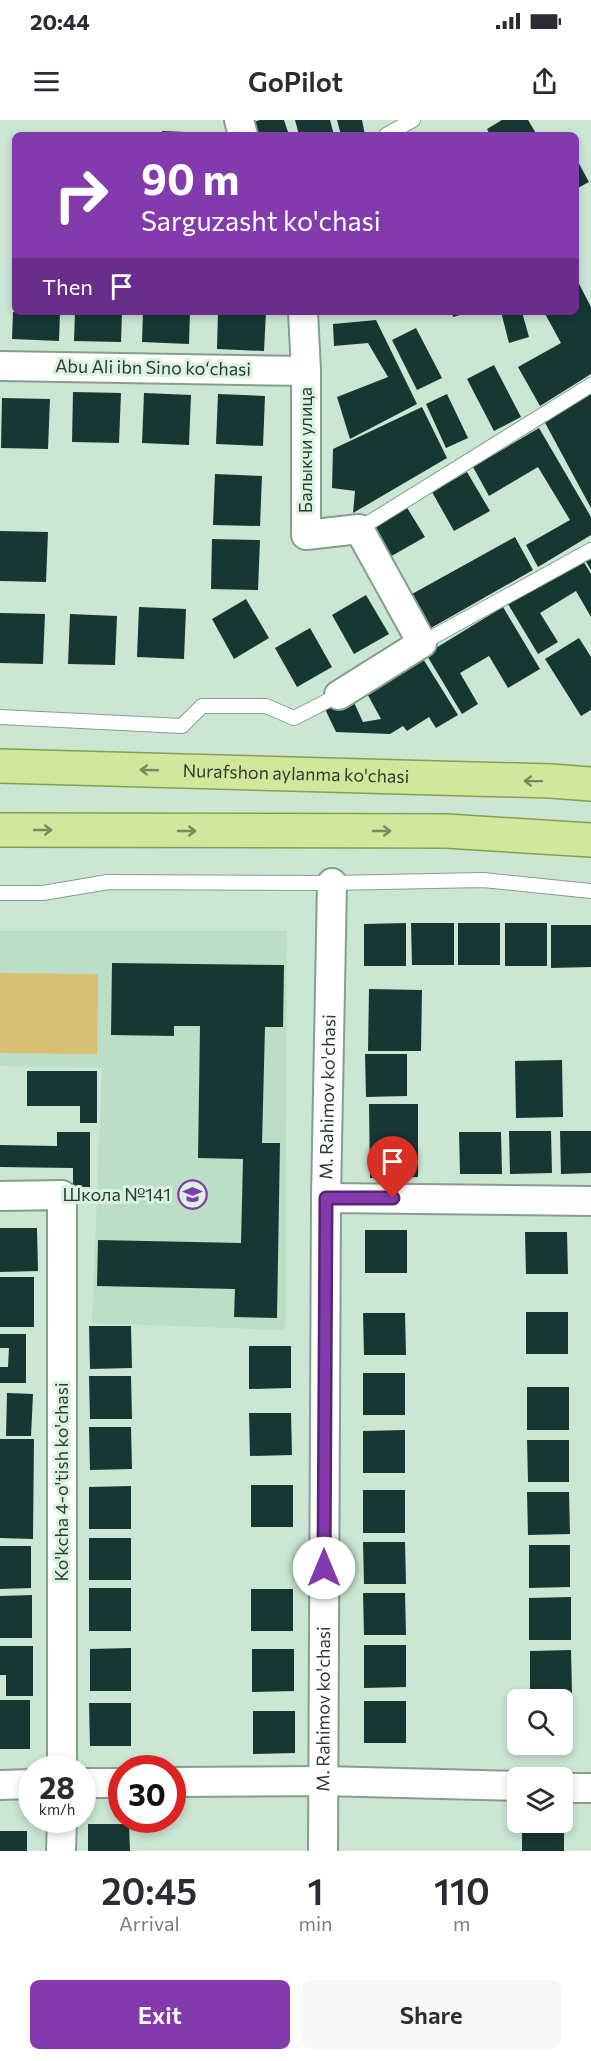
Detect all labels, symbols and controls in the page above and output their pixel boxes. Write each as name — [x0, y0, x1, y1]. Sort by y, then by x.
text: 20:44 — [30, 8, 90, 35]
icon: menu — [30, 65, 63, 98]
text: GoPilot — [248, 65, 343, 98]
icon: share — [528, 65, 561, 98]
text: 90 m — [141, 152, 240, 204]
icon: right — [42, 156, 120, 234]
text: Sarguzasht ko'chasi — [141, 204, 381, 237]
icon: arrive — [105, 270, 138, 303]
text: Then — [42, 273, 93, 300]
street label: Abu Ali ibn Sino koʻchasi — [55, 354, 251, 380]
street label: Балыкчи улица — [294, 387, 316, 513]
street label: Nurafshon aylanma ko'chasi — [182, 759, 410, 787]
one-way arrow — [139, 765, 159, 776]
one-way arrow — [523, 775, 543, 786]
one-way arrow — [33, 824, 53, 836]
one-way arrow — [177, 825, 197, 836]
one-way arrow — [372, 825, 392, 837]
street label: M. Rahimov ko'chasi — [314, 1014, 339, 1180]
pin — [367, 1136, 418, 1198]
icon: arrive — [376, 1145, 409, 1178]
school or university icon: Школа №141 — [176, 1179, 208, 1211]
place label: Школа №141 — [62, 1183, 171, 1205]
street label: Ko'kcha 4-o'tish ko'chasi — [50, 1382, 72, 1582]
position arrow — [292, 1536, 356, 1600]
street label: M. Rahimov ko'chasi — [311, 1626, 334, 1792]
map controls — [507, 1689, 573, 1833]
button: search — [507, 1689, 573, 1755]
speed limit sign: 30 — [108, 1755, 186, 1833]
button: layers — [507, 1767, 573, 1833]
text: 28 — [39, 1768, 75, 1805]
text: km/h — [39, 1800, 75, 1818]
text: 20:45 — [101, 1868, 197, 1912]
text: 1 — [308, 1868, 324, 1912]
text: 110 — [434, 1868, 490, 1912]
text: Arrival — [119, 1911, 180, 1935]
text: min — [299, 1911, 333, 1935]
text: m — [453, 1911, 471, 1935]
button: Exit — [30, 1980, 290, 2049]
button: Share — [302, 1980, 561, 2049]

